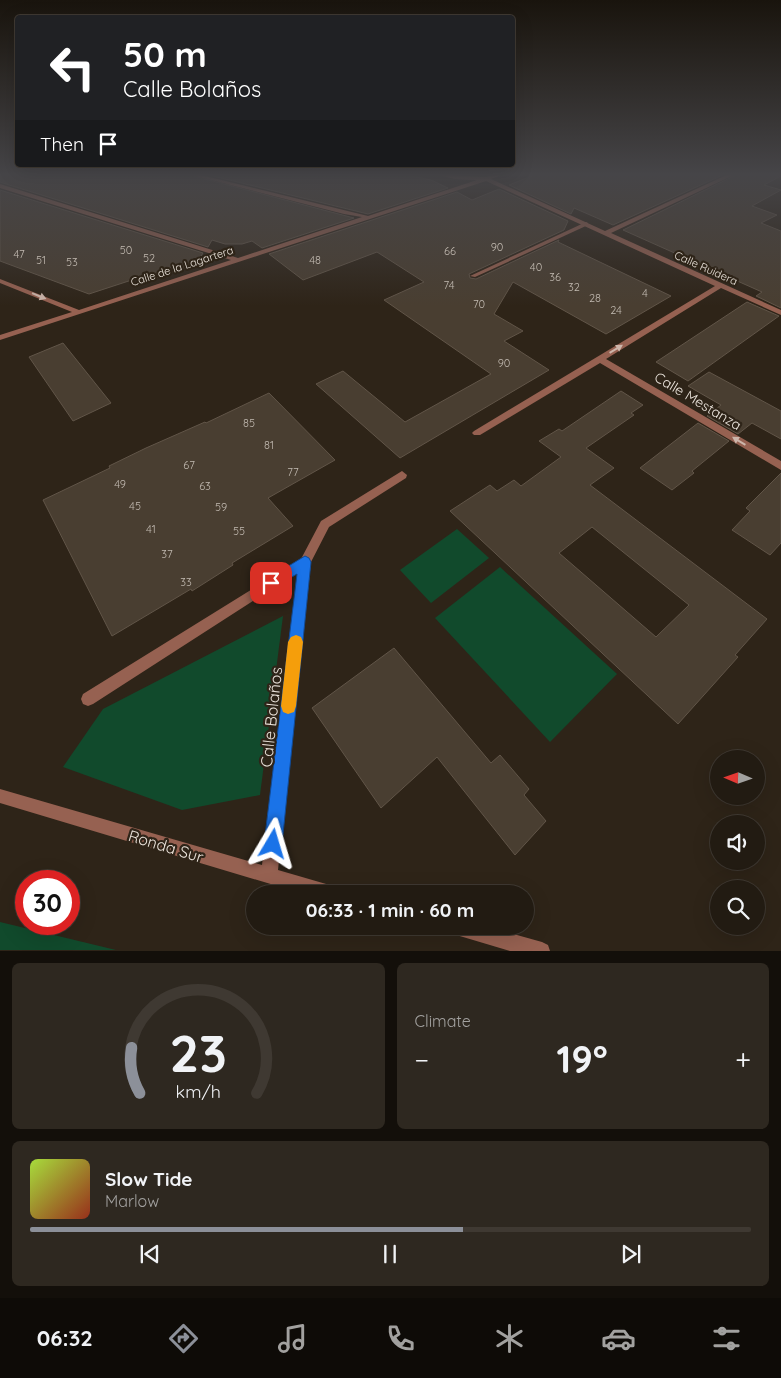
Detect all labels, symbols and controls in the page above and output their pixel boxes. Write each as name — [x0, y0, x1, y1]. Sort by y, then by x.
text: 50 m — [123, 32, 207, 76]
icon: left — [40, 35, 105, 100]
text: Calle Bolaños — [123, 75, 261, 103]
icon: arrive — [94, 130, 122, 158]
text: Then — [40, 132, 84, 156]
house number: 90 — [491, 240, 503, 254]
house number: 50 — [120, 243, 132, 257]
street label: Calle de la Lagartera — [129, 243, 235, 289]
house number: 66 — [444, 244, 456, 258]
house number: 47 — [13, 247, 25, 261]
street label: Calle Ruidera — [672, 248, 740, 288]
house number: 52 — [143, 251, 155, 265]
house number: 51 — [36, 253, 46, 267]
house number: 48 — [309, 253, 321, 267]
house number: 53 — [66, 255, 78, 269]
house number: 40 — [530, 260, 542, 274]
house number: 36 — [549, 270, 561, 284]
house number: 74 — [444, 278, 455, 292]
house number: 32 — [568, 280, 580, 294]
house number: 4 — [642, 286, 648, 300]
house number: 28 — [589, 291, 601, 305]
one-way arrow — [32, 293, 46, 301]
house number: 70 — [473, 297, 485, 311]
house number: 24 — [610, 303, 622, 317]
one-way arrow — [609, 345, 622, 354]
house number: 90 — [498, 356, 510, 370]
street label: Calle Mestanza — [651, 368, 745, 434]
house number: 85 — [243, 416, 255, 430]
one-way arrow — [733, 437, 746, 446]
house number: 81 — [264, 438, 274, 452]
house number: 67 — [183, 458, 195, 472]
house number: 77 — [287, 465, 299, 479]
house number: 49 — [114, 477, 126, 491]
house number: 63 — [199, 479, 211, 493]
house number: 45 — [129, 499, 141, 513]
house number: 59 — [215, 500, 227, 514]
house number: 41 — [146, 522, 156, 536]
house number: 55 — [233, 524, 245, 538]
house number: 37 — [161, 547, 173, 561]
pin — [250, 562, 292, 604]
icon: arrive — [257, 569, 285, 597]
house number: 33 — [180, 575, 192, 589]
street label: Calle Bolaños — [256, 666, 286, 768]
north arrow — [710, 750, 765, 805]
map controls — [710, 750, 765, 935]
button: sound — [710, 815, 765, 870]
position arrow — [246, 817, 298, 869]
street label: Ronda Sur — [126, 825, 206, 867]
speed limit sign: 30 — [15, 870, 80, 935]
button: search — [710, 880, 765, 935]
text: 06:33 · 1 min · 60 m — [306, 898, 474, 922]
text: Climate — [415, 1011, 471, 1031]
text: 23 — [169, 1020, 227, 1085]
text: 19° — [556, 1035, 608, 1083]
text: − — [415, 1042, 429, 1077]
text: + — [735, 1042, 751, 1077]
text: km/h — [176, 1080, 221, 1102]
text: Slow Tide — [105, 1167, 193, 1191]
text: Marlow — [105, 1191, 159, 1211]
icon: previous — [136, 1240, 164, 1268]
icon: pause — [376, 1240, 404, 1268]
icon: next — [617, 1240, 645, 1268]
icon: directions — [166, 1321, 201, 1356]
icon: music — [275, 1321, 310, 1356]
icon: phone — [383, 1321, 418, 1356]
icon: climate — [492, 1321, 527, 1356]
icon: car — [601, 1321, 636, 1356]
icon: filters — [709, 1321, 744, 1356]
text: 06:32 — [37, 1324, 93, 1352]

